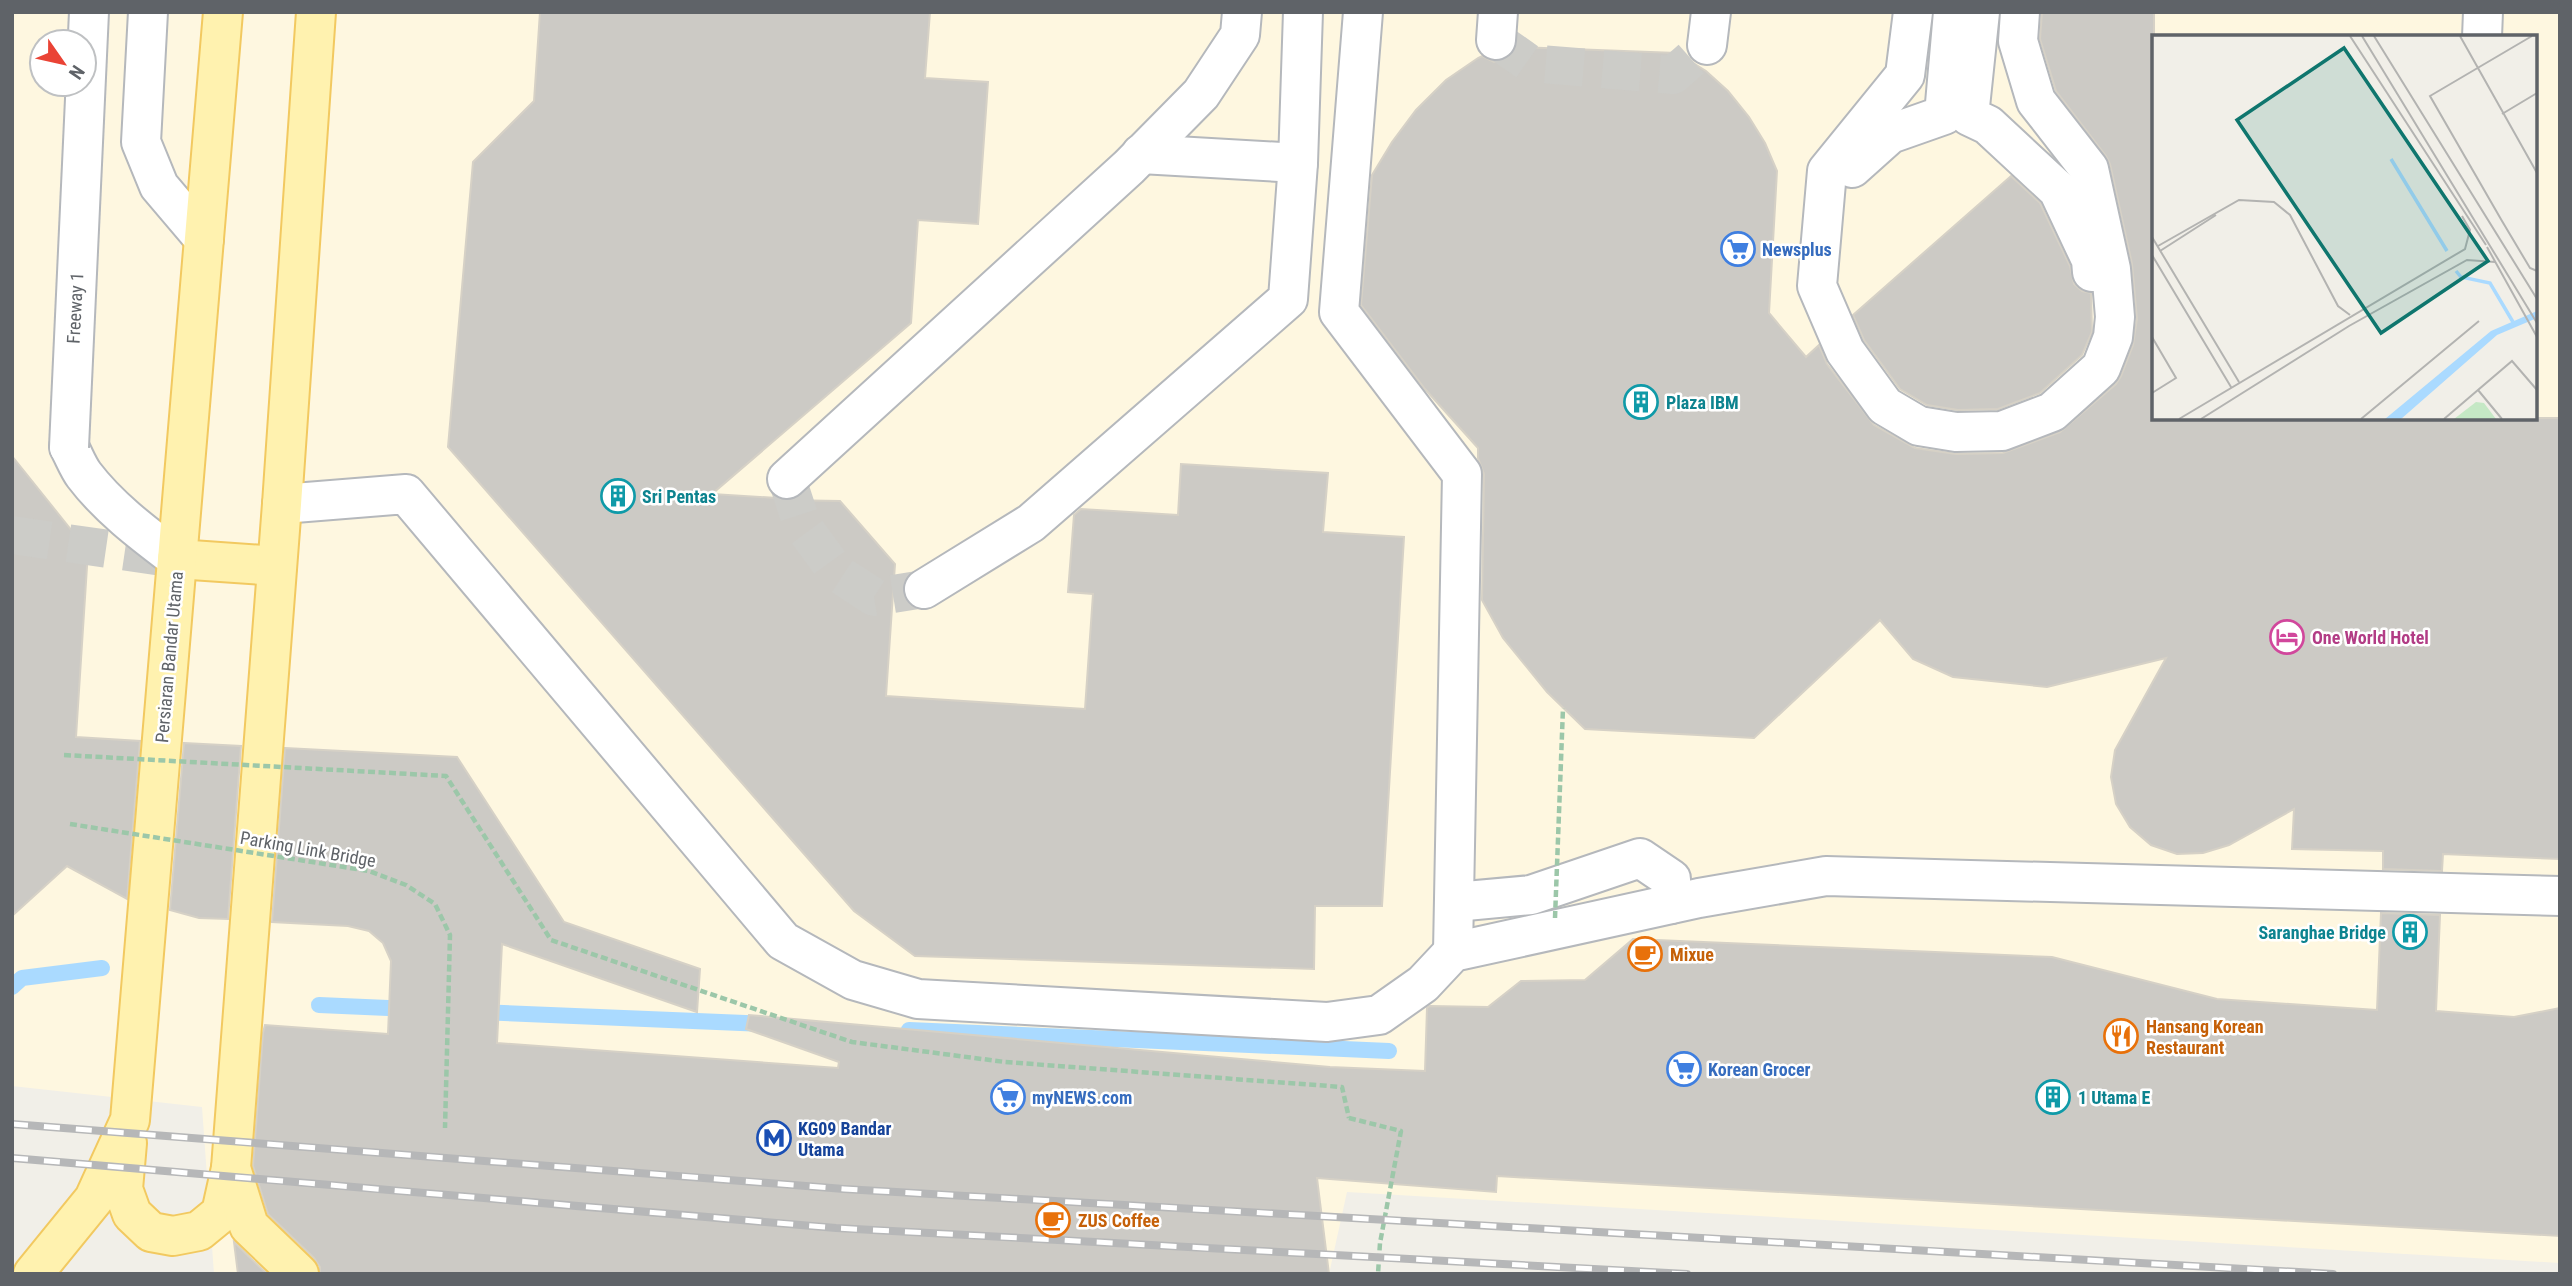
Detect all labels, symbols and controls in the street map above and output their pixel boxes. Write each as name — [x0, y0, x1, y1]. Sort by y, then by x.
north arrow — [28, 28, 98, 98]
inset map — [2152, 35, 2537, 420]
text: N — [64, 61, 89, 83]
supermarket icon: Newsplus — [1719, 230, 1757, 268]
place label: Newsplus — [1762, 239, 1832, 260]
street label: Freeway 1 — [63, 272, 87, 344]
building icon: Plaza IBM — [1622, 383, 1660, 421]
place label: Plaza IBM — [1666, 392, 1739, 413]
building icon: Sri Pentas — [599, 477, 637, 515]
place label: Sri Pentas — [642, 486, 716, 507]
street label: Persiaran Bandar Utama — [151, 570, 187, 744]
hotel icon: One World Hotel — [2268, 618, 2306, 656]
place label: One World Hotel — [2312, 627, 2429, 648]
street label: Parking Link Bridge — [239, 827, 377, 871]
building icon: Saranghae Bridge — [2391, 913, 2429, 951]
place label: Saranghae Bridge — [2258, 922, 2386, 943]
cafe icon: Mixue — [1626, 935, 1664, 973]
place label: Mixue — [1670, 944, 1714, 965]
place label: Hansang Korean Restaurant — [2146, 1016, 2264, 1058]
restaurant icon: Hansang Korean Restaurant — [2102, 1017, 2140, 1055]
supermarket icon: Korean Grocer — [1665, 1050, 1703, 1088]
place label: Korean Grocer — [1708, 1059, 1811, 1080]
supermarket icon: myNEWS.com — [989, 1078, 1027, 1116]
building icon: 1 Utama E — [2034, 1078, 2072, 1116]
place label: myNEWS.com — [1032, 1087, 1132, 1108]
place label: 1 Utama E — [2078, 1087, 2151, 1108]
place label: KG09 Bandar Utama — [798, 1118, 891, 1160]
metro station icon: KG09 Bandar Utama — [755, 1119, 793, 1157]
cafe icon: ZUS Coffee — [1034, 1201, 1072, 1239]
place label: ZUS Coffee — [1078, 1210, 1160, 1231]

